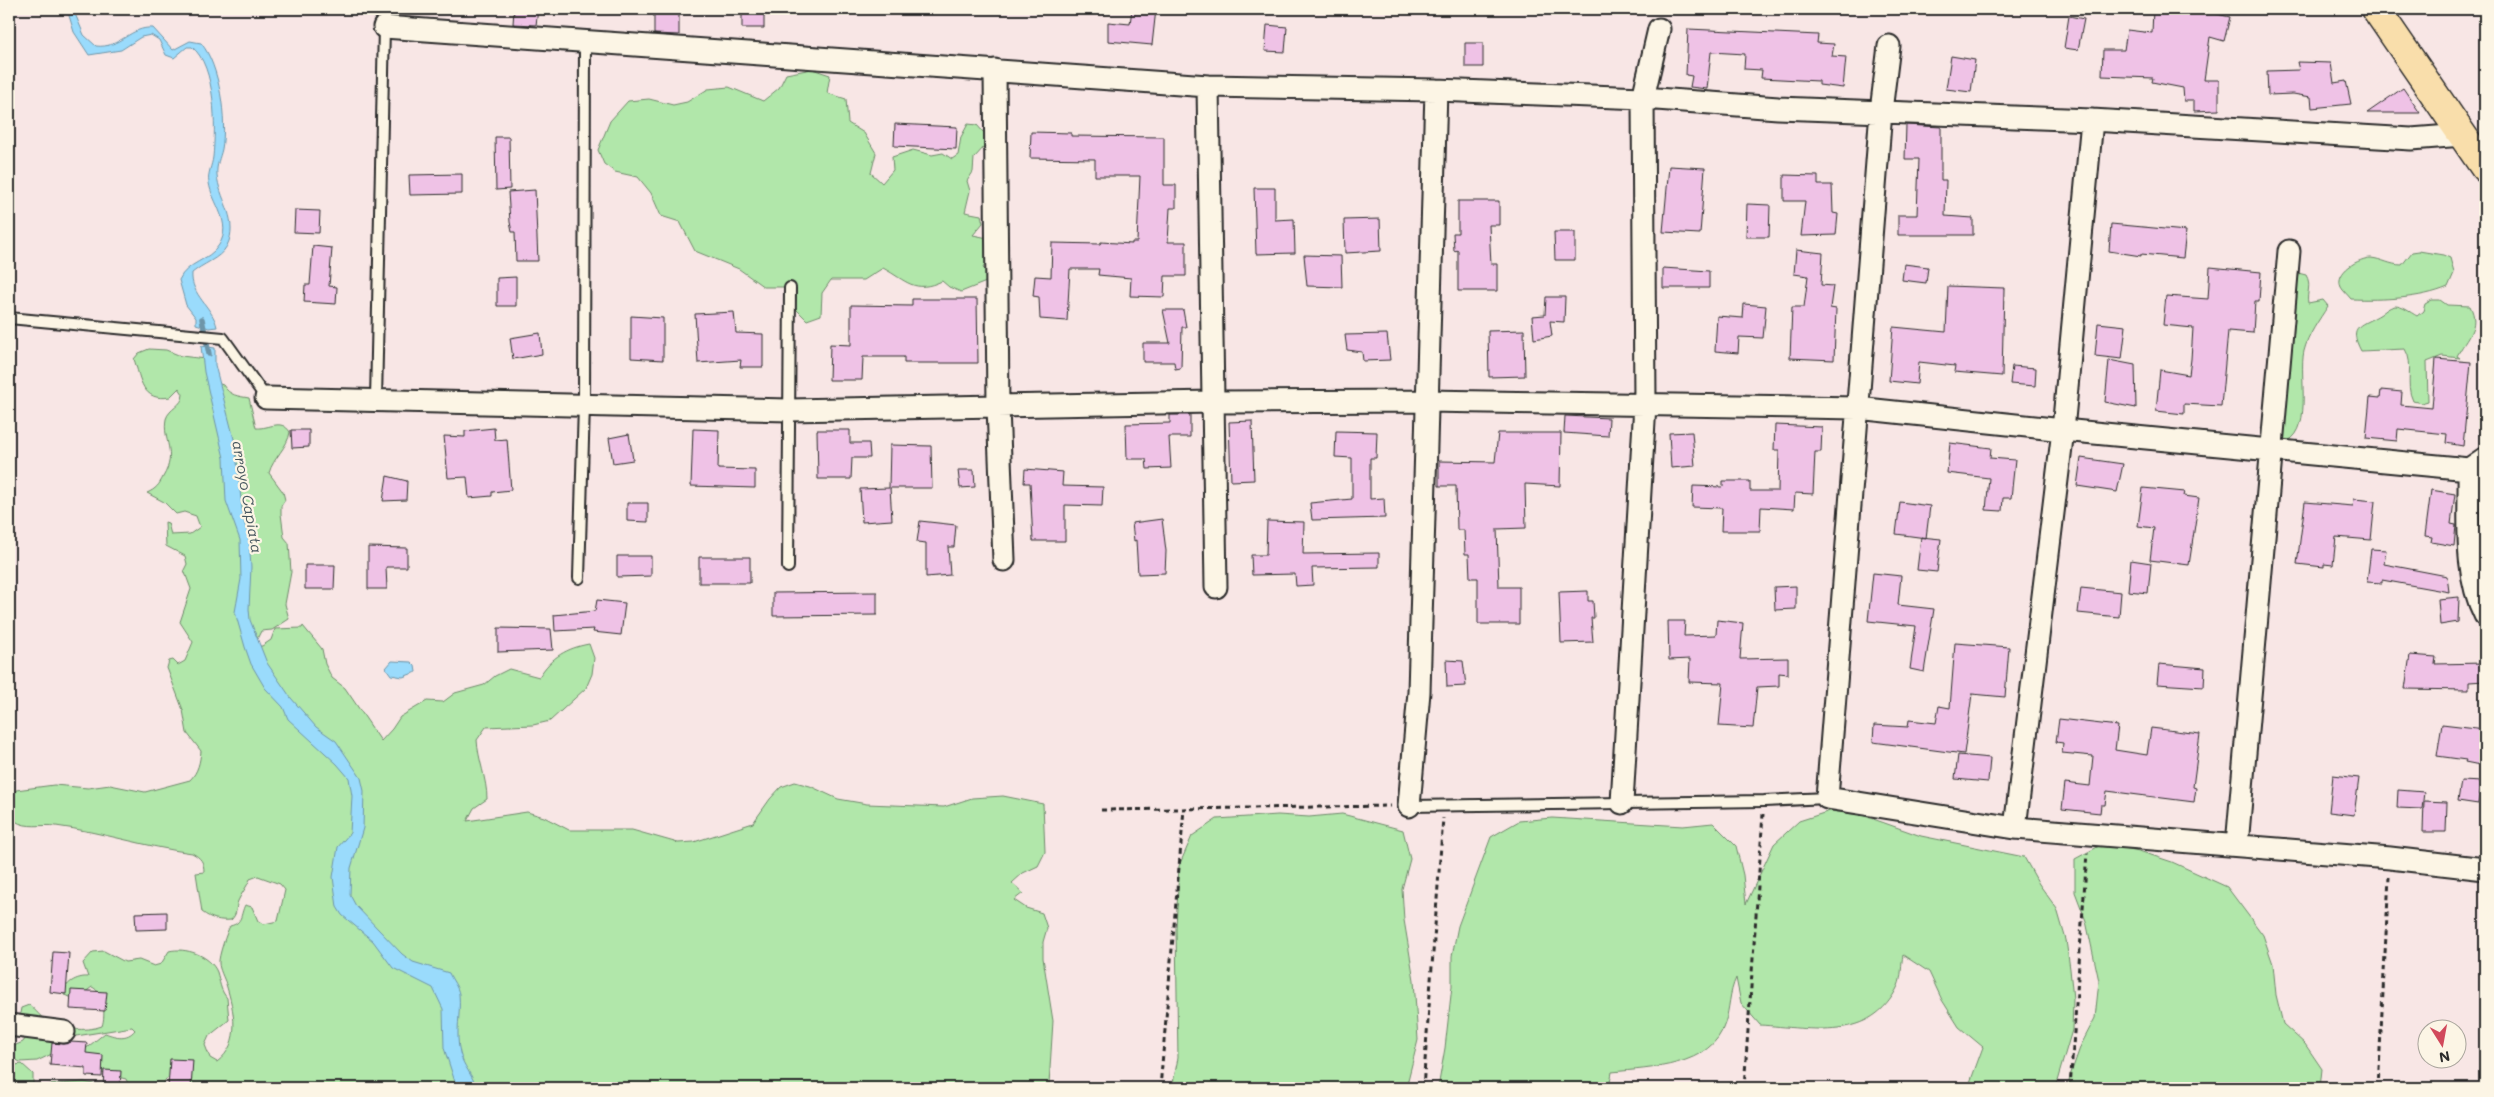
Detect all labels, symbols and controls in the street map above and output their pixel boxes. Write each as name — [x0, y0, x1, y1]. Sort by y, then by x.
water label: arroyo Capiata — [228, 439, 268, 555]
north arrow — [2416, 1020, 2466, 1070]
text: N — [2438, 1047, 2452, 1068]

